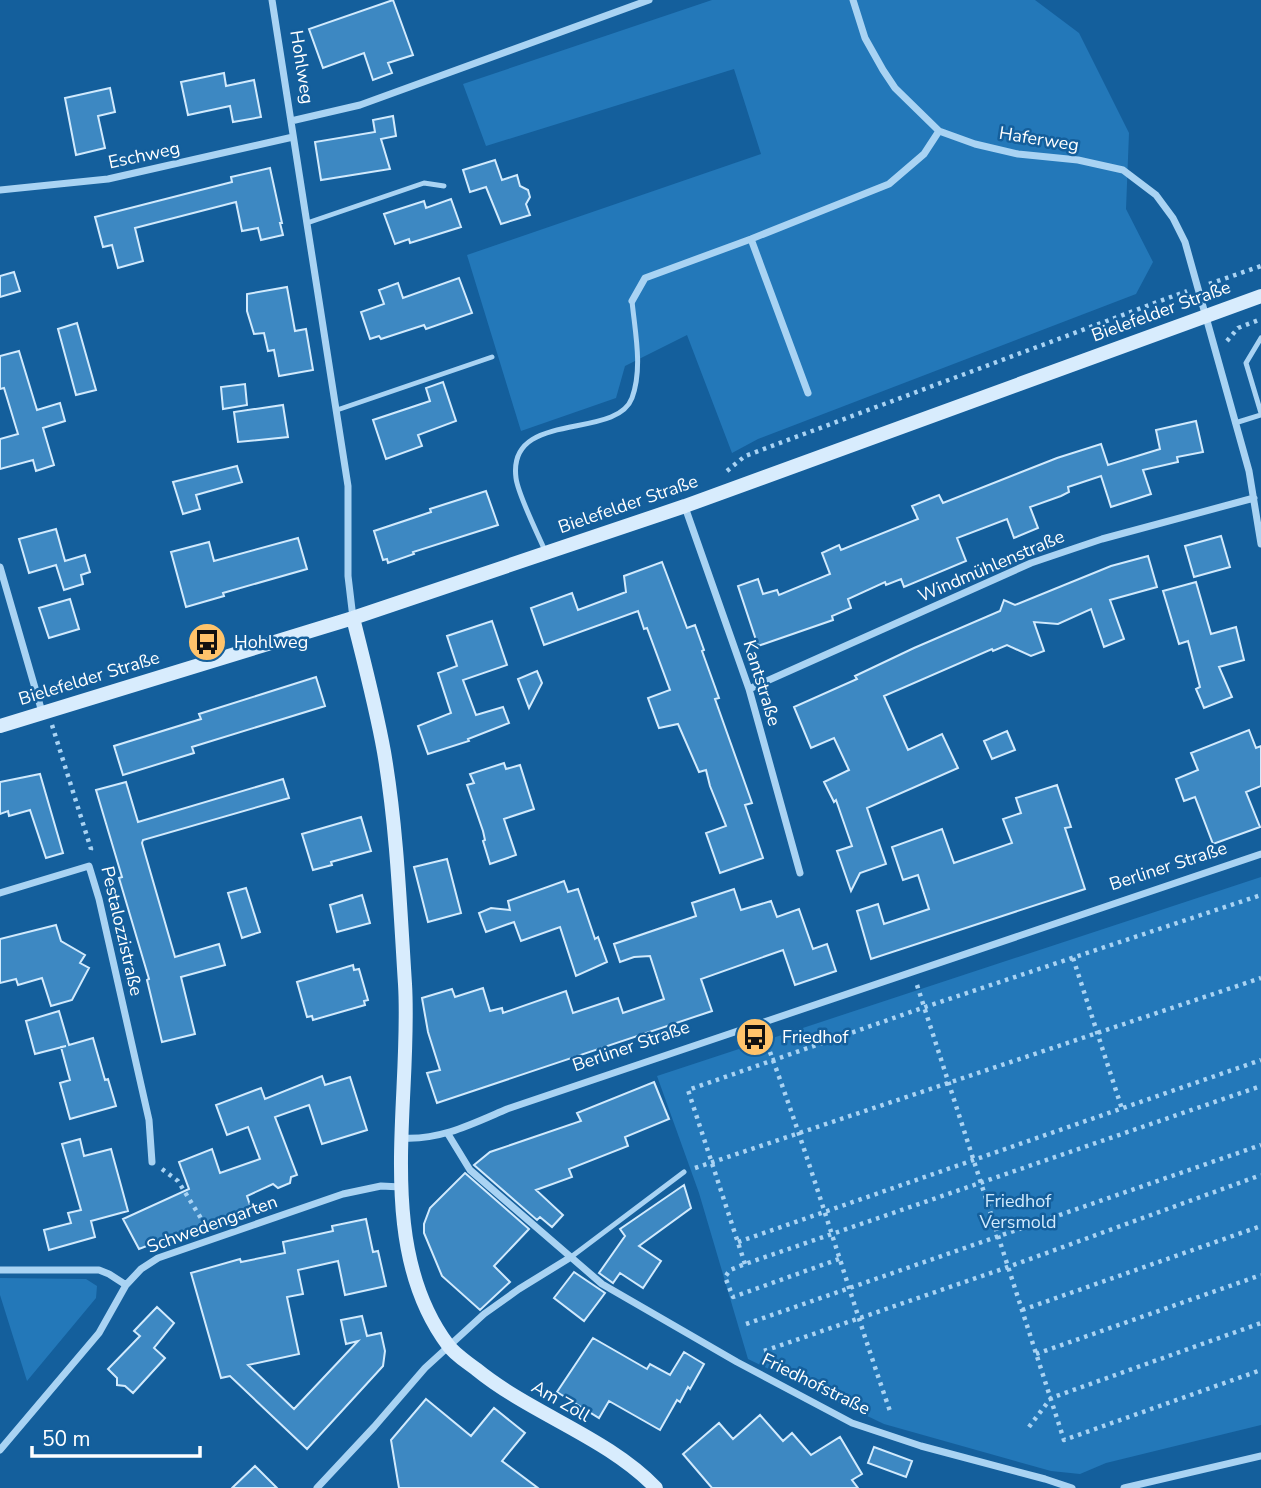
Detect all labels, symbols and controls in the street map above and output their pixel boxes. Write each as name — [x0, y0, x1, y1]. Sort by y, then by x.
street label: Hohlweg — [284, 28, 320, 106]
street label: Haferweg — [997, 121, 1081, 157]
street label: Eschweg — [106, 136, 182, 174]
street label: Bielefelder Straße — [1088, 275, 1234, 347]
street label: Bielefelder Straße — [555, 469, 701, 539]
street label: Windmühlenstraße — [914, 524, 1068, 608]
bus stop icon: Hohlweg — [186, 621, 228, 663]
place label: Hohlweg — [234, 630, 308, 654]
street label: Kantstraße — [738, 637, 786, 729]
street label: Bielefelder Straße — [16, 645, 162, 711]
street label: Berliner Straße — [1106, 836, 1230, 896]
street label: Pestalozzistraße — [95, 864, 149, 998]
street label: Berliner Straße — [569, 1015, 693, 1077]
bus stop icon: Friedhof — [734, 1016, 776, 1058]
place label: Friedhof — [782, 1025, 850, 1049]
street label: Schwedengarten — [143, 1189, 281, 1259]
park label: Friedhof Versmold — [978, 1189, 1057, 1234]
street label: Friedhofstraße — [758, 1347, 874, 1421]
street label: Am Zoll — [527, 1375, 595, 1428]
scale bar — [32, 1414, 200, 1458]
text: 50 m — [42, 1425, 91, 1453]

